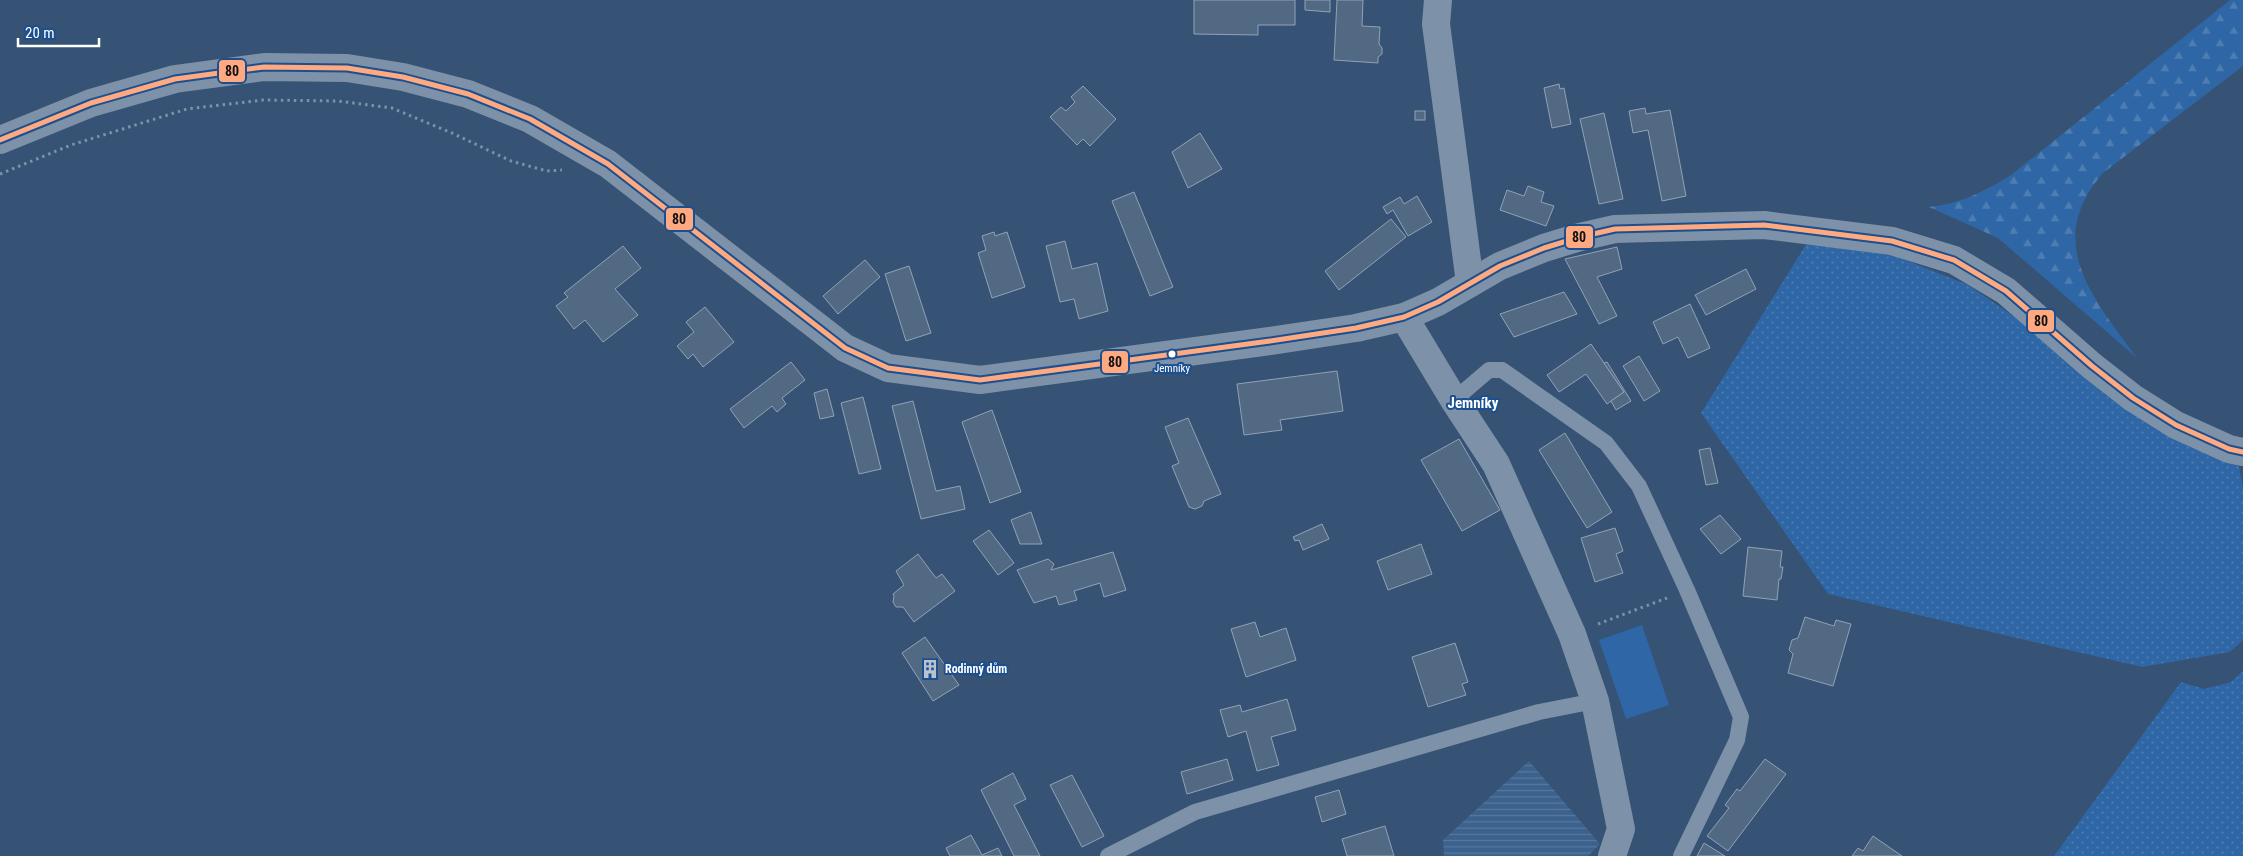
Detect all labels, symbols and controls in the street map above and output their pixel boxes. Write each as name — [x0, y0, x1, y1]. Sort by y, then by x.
scale bar — [18, 15, 99, 47]
text: 20 m — [25, 24, 55, 42]
line badge: 80 — [218, 59, 246, 83]
text: 80 — [225, 63, 239, 79]
line badge: 80 — [665, 207, 694, 231]
text: 80 — [672, 211, 686, 227]
line badge: 80 — [1565, 225, 1594, 249]
text: 80 — [1572, 229, 1586, 245]
line badge: 80 — [2027, 309, 2055, 333]
text: 80 — [2034, 313, 2048, 329]
marker: Jemníky — [1167, 349, 1177, 359]
line badge: 80 — [1101, 350, 1129, 374]
text: 80 — [1108, 354, 1122, 370]
place label: Jemníky — [1154, 362, 1191, 375]
district label: Jemníky — [1448, 394, 1499, 412]
building icon: Rodinný dům — [919, 658, 941, 680]
place label: Rodinný dům — [945, 662, 1007, 676]

